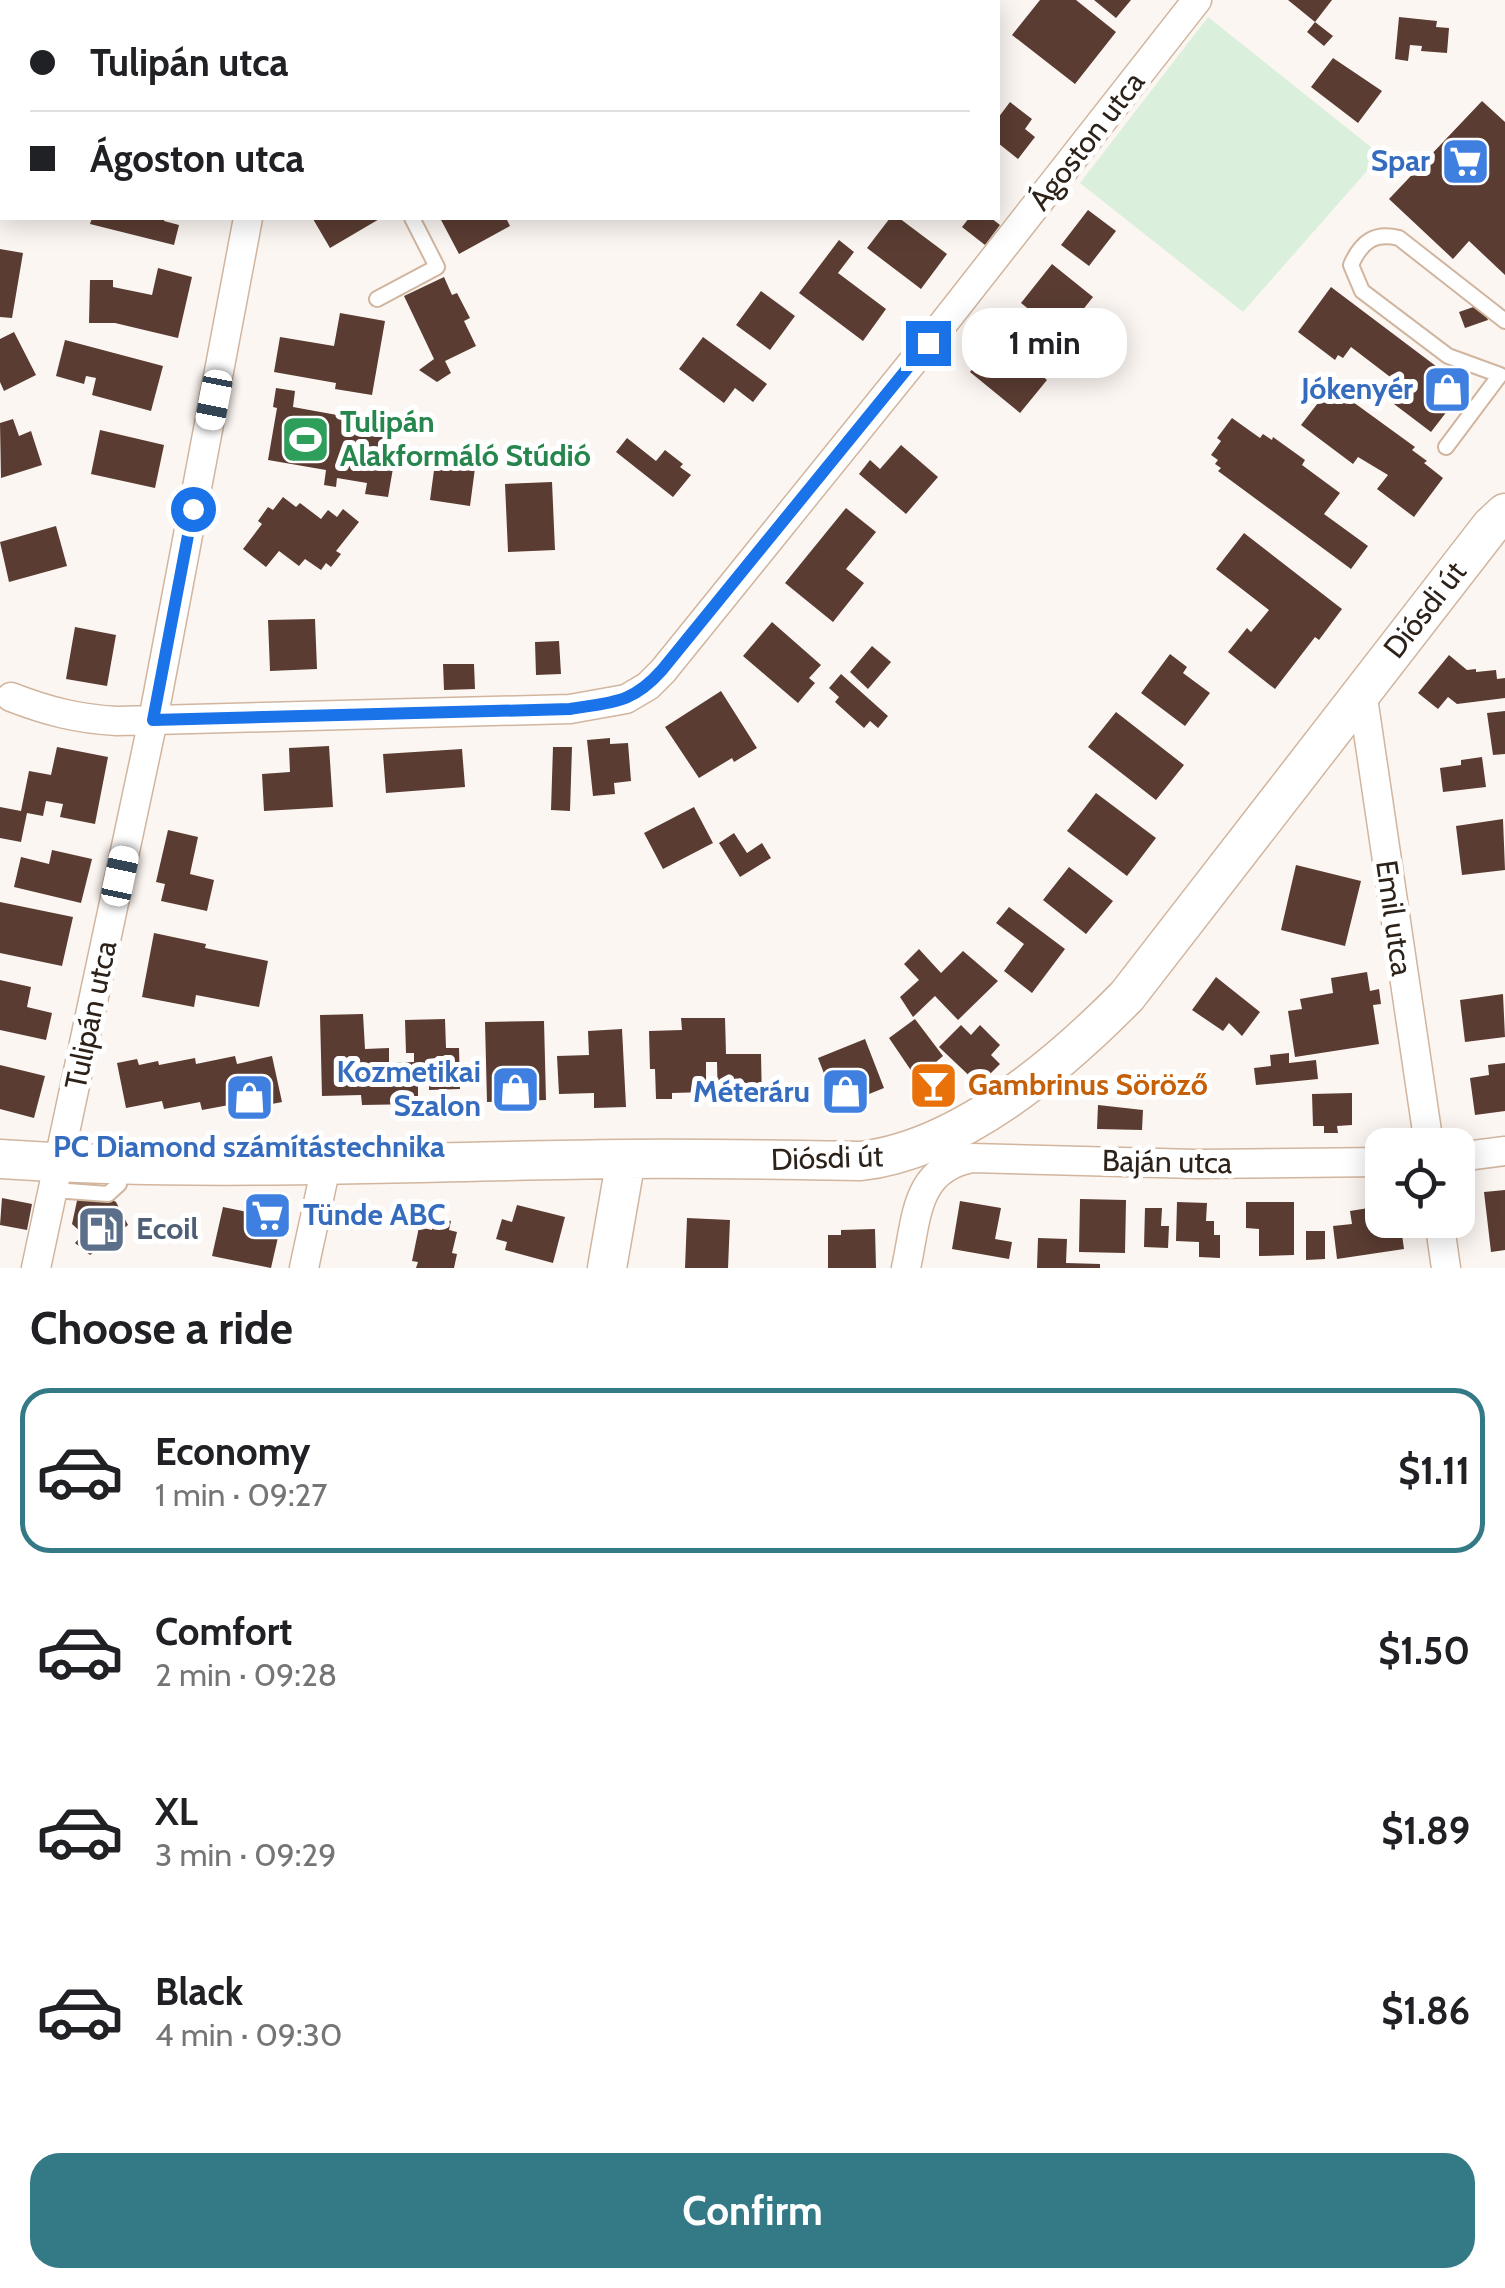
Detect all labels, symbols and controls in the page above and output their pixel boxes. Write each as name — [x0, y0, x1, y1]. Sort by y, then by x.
text: Tulipán utca — [90, 39, 289, 86]
street label: Ágoston utca — [1021, 63, 1153, 217]
text: Ágoston utca — [90, 135, 305, 182]
supermarket icon: Spar — [1439, 135, 1491, 187]
place label: Spar — [1371, 142, 1430, 179]
callout: 1 min — [963, 308, 1128, 378]
route end — [906, 321, 951, 366]
text: 1 min — [1008, 323, 1081, 362]
shop icon: Jókenyér — [1422, 363, 1474, 415]
car — [194, 368, 234, 432]
place label: Jókenyér — [1300, 370, 1413, 407]
place label: Tulipán Alakformáló Stúdió — [340, 403, 591, 474]
sports icon: Tulipán Alakformáló Stúdió — [279, 413, 331, 465]
route start — [171, 487, 216, 532]
street label: Diósdi út — [1375, 554, 1474, 665]
car — [99, 844, 141, 908]
street label: Emil utca — [1368, 858, 1421, 979]
street label: Tulipán utca — [57, 937, 124, 1093]
place label: Kozmetikai Szalon — [337, 1053, 481, 1124]
bar icon: Gambrinus Söröző — [907, 1059, 959, 1111]
shop icon: Kozmetikai Szalon — [490, 1063, 542, 1115]
shop icon: Méteráru — [819, 1066, 871, 1118]
place label: Gambrinus Söröző — [968, 1066, 1208, 1103]
shop icon: PC Diamond számítástechnika — [223, 1072, 275, 1124]
place label: Méteráru — [693, 1073, 810, 1110]
place label: PC Diamond számítástechnika — [53, 1128, 445, 1165]
map controls — [1365, 1128, 1475, 1238]
button: locate — [1365, 1128, 1475, 1238]
street label: Diósdi út — [770, 1137, 884, 1178]
street label: Baján utca — [1102, 1142, 1233, 1181]
supermarket icon: Tünde ABC — [242, 1189, 294, 1241]
place label: Tünde ABC — [303, 1196, 445, 1233]
fuel station icon: Ecoil — [75, 1203, 127, 1255]
place label: Ecoil — [136, 1210, 199, 1247]
text: Choose a ride — [30, 1301, 293, 1355]
icon: car — [35, 1426, 125, 1516]
text: Economy — [155, 1428, 310, 1475]
text: $1.11 — [1398, 1447, 1470, 1494]
text: 1 min · 09:27 — [155, 1475, 327, 1514]
icon: car — [35, 1606, 125, 1696]
text: Comfort — [155, 1608, 292, 1655]
text: $1.50 — [1378, 1627, 1470, 1674]
text: 2 min · 09:28 — [155, 1655, 337, 1694]
icon: car — [35, 1786, 125, 1876]
text: XL — [155, 1788, 198, 1835]
text: $1.89 — [1381, 1807, 1470, 1854]
text: 3 min · 09:29 — [155, 1835, 336, 1874]
icon: car — [35, 1966, 125, 2056]
text: Black — [155, 1968, 243, 2015]
text: $1.86 — [1381, 1987, 1470, 2034]
text: 4 min · 09:30 — [155, 2015, 342, 2054]
button: Confirm — [30, 2153, 1475, 2268]

